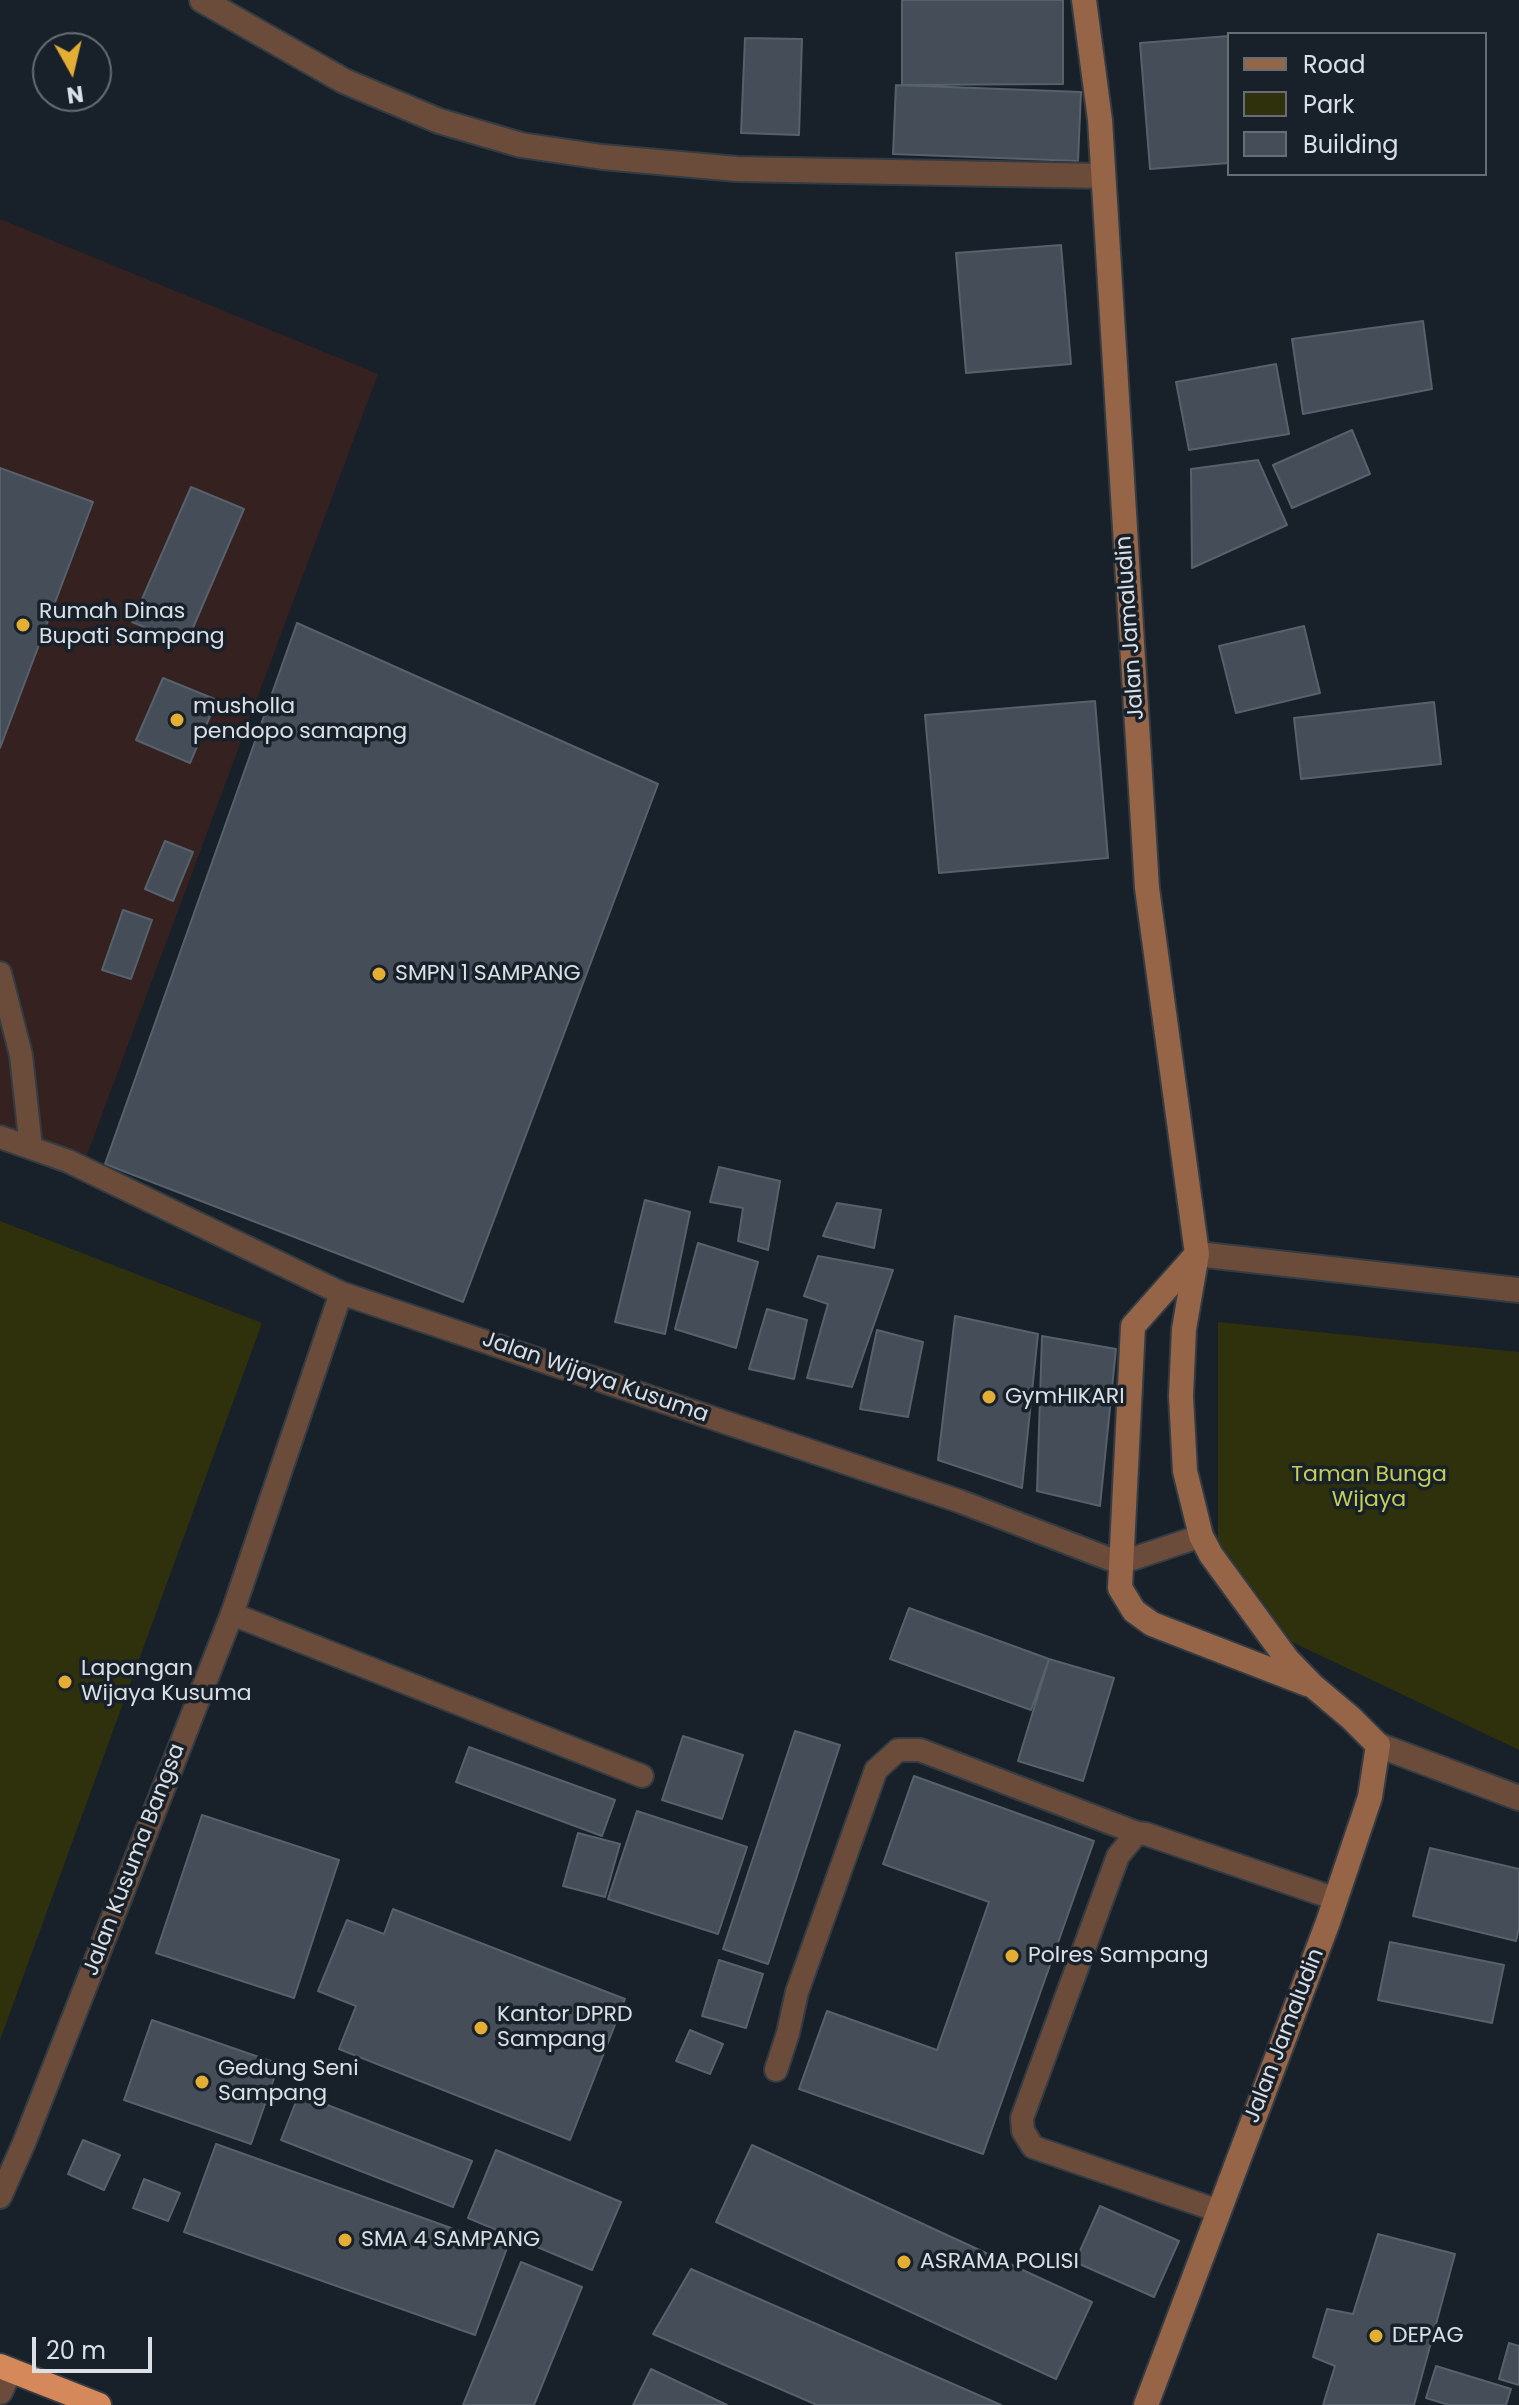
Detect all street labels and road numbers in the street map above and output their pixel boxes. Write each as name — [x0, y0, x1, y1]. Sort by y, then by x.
street label: Jalan Jamaludin — [1111, 535, 1151, 721]
street label: Jalan Wijaya Kusuma — [478, 1327, 712, 1429]
street label: Jalan Kusuma Bangsa — [78, 1740, 192, 1980]
street label: Jalan Jamaludin — [1240, 1945, 1330, 2127]

